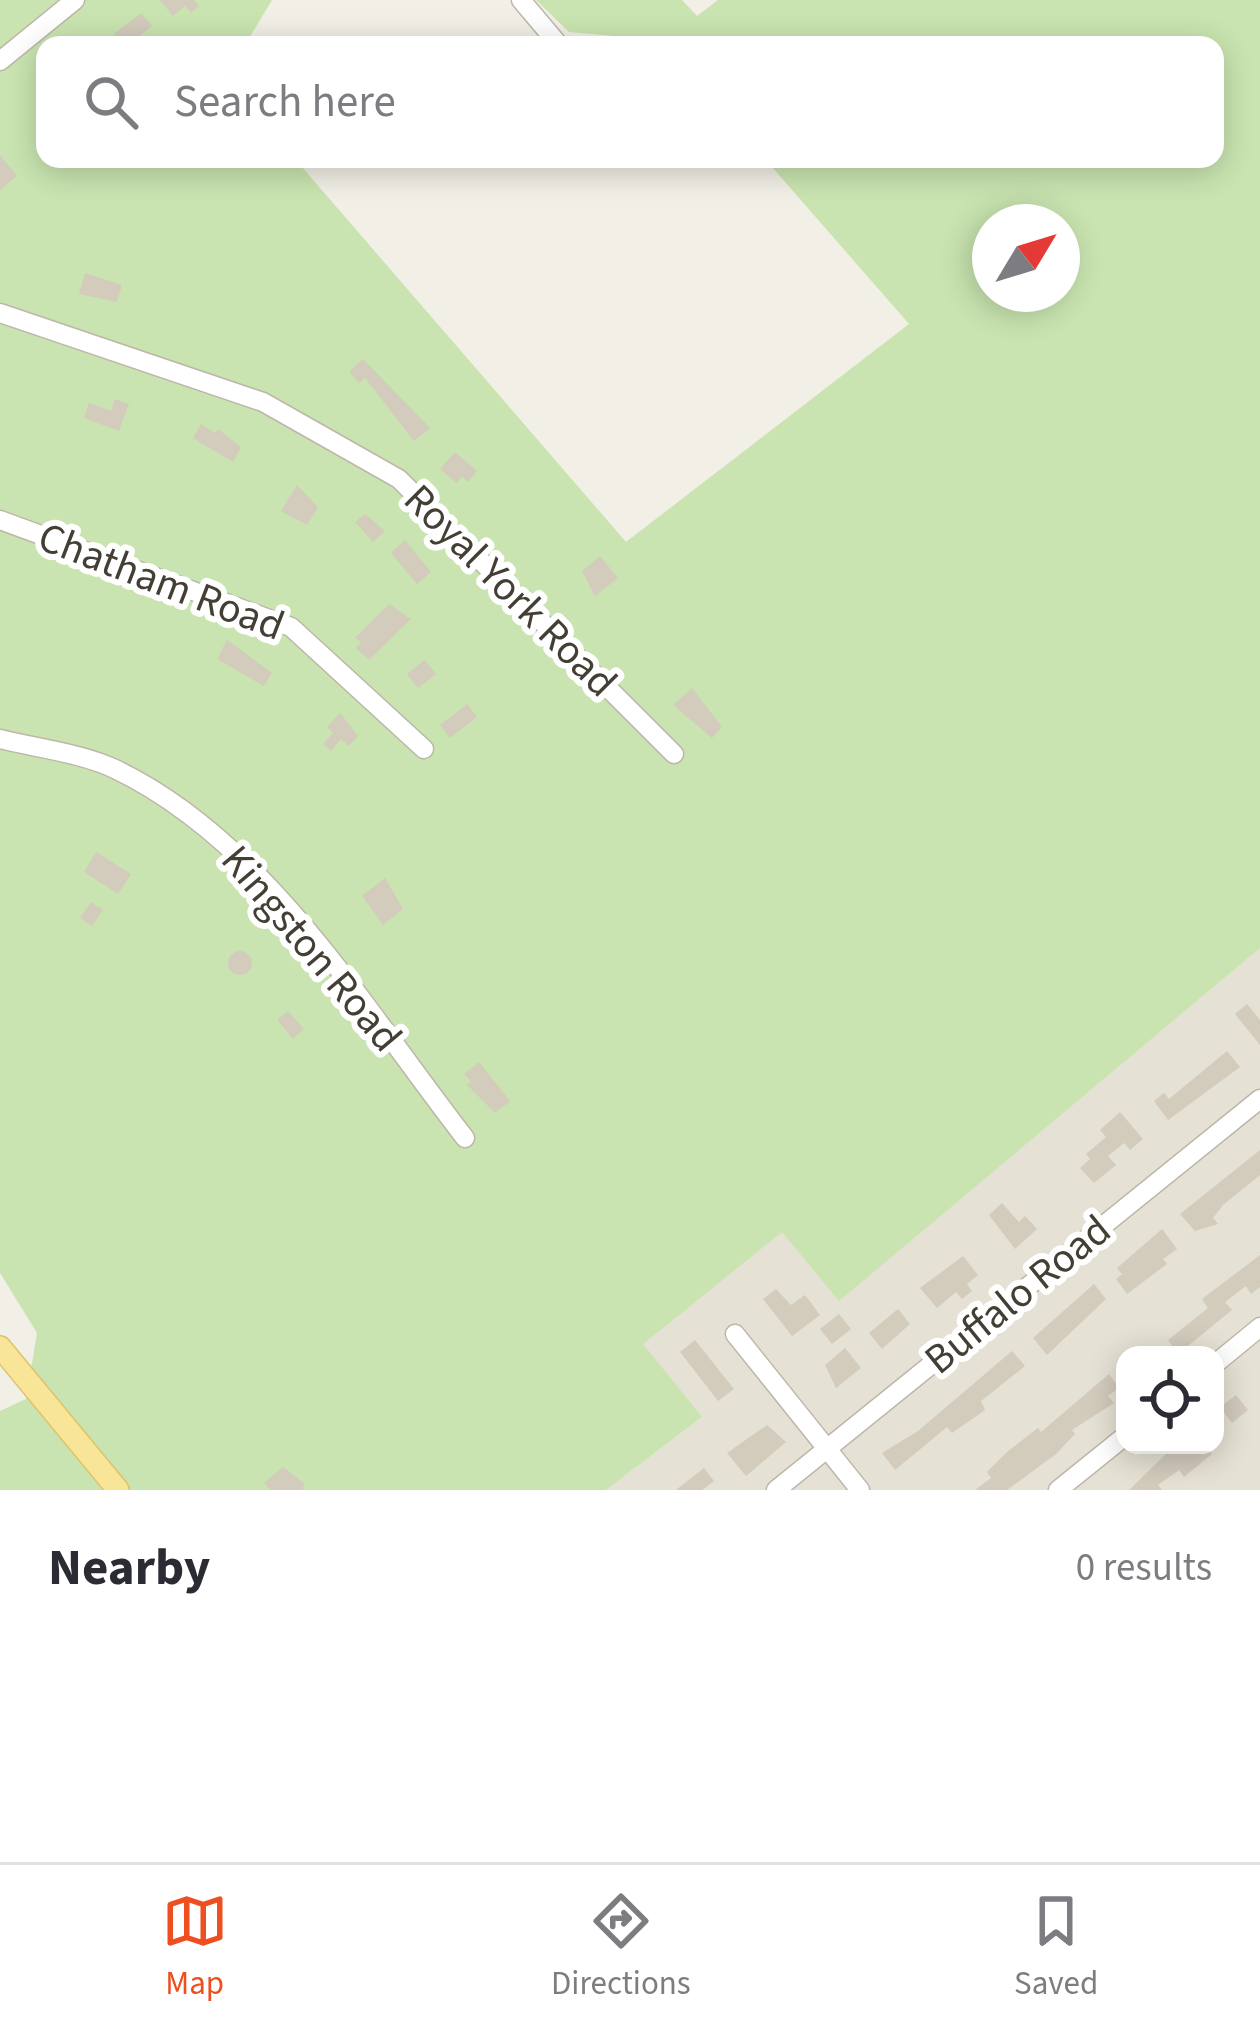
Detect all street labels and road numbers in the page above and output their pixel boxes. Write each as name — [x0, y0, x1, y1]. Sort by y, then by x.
street label: Royal York Road — [390, 471, 630, 711]
street label: Chatham Road — [29, 508, 293, 656]
street label: Kingston Road — [207, 833, 415, 1065]
street label: Buffalo Road — [912, 1201, 1124, 1389]

